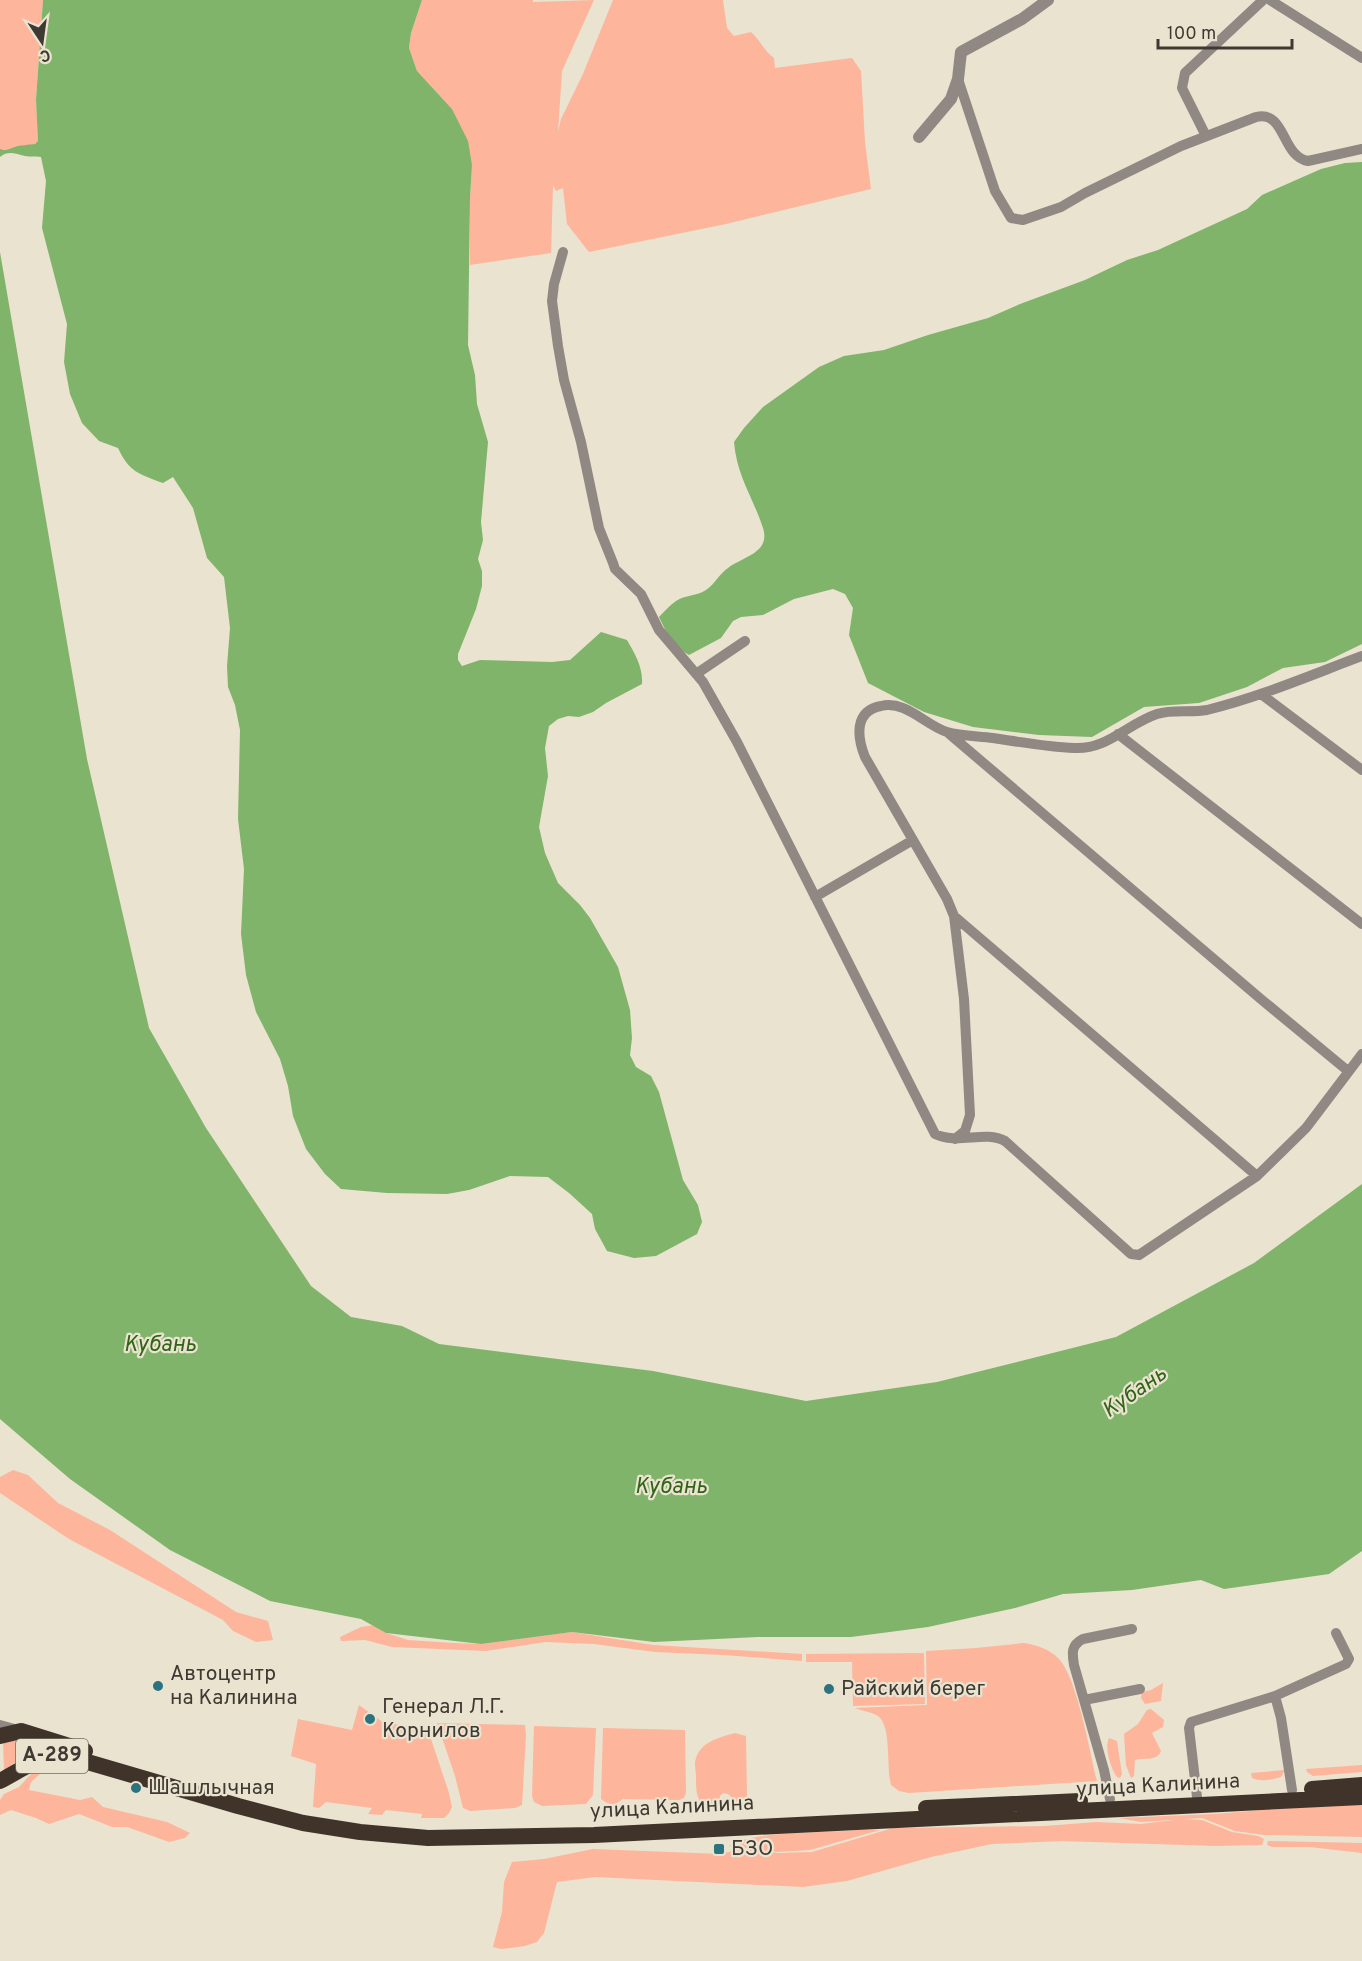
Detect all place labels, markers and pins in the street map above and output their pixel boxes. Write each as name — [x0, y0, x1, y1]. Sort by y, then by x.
place label: Автоцентр на Калинина — [170, 1661, 297, 1712]
place label: Райский берег — [841, 1676, 985, 1703]
marker: Автоцентр на Калинина — [151, 1679, 165, 1693]
marker: Райский берег — [822, 1682, 836, 1696]
place label: Генерал Л.Г. Корнилов — [382, 1694, 504, 1745]
marker: Генерал Л.Г. Корнилов — [363, 1712, 377, 1726]
place label: Шашлычная — [148, 1775, 275, 1802]
marker: Шашлычная — [129, 1781, 143, 1795]
place label: БЗО — [731, 1836, 773, 1863]
marker: БЗО — [712, 1842, 726, 1856]

